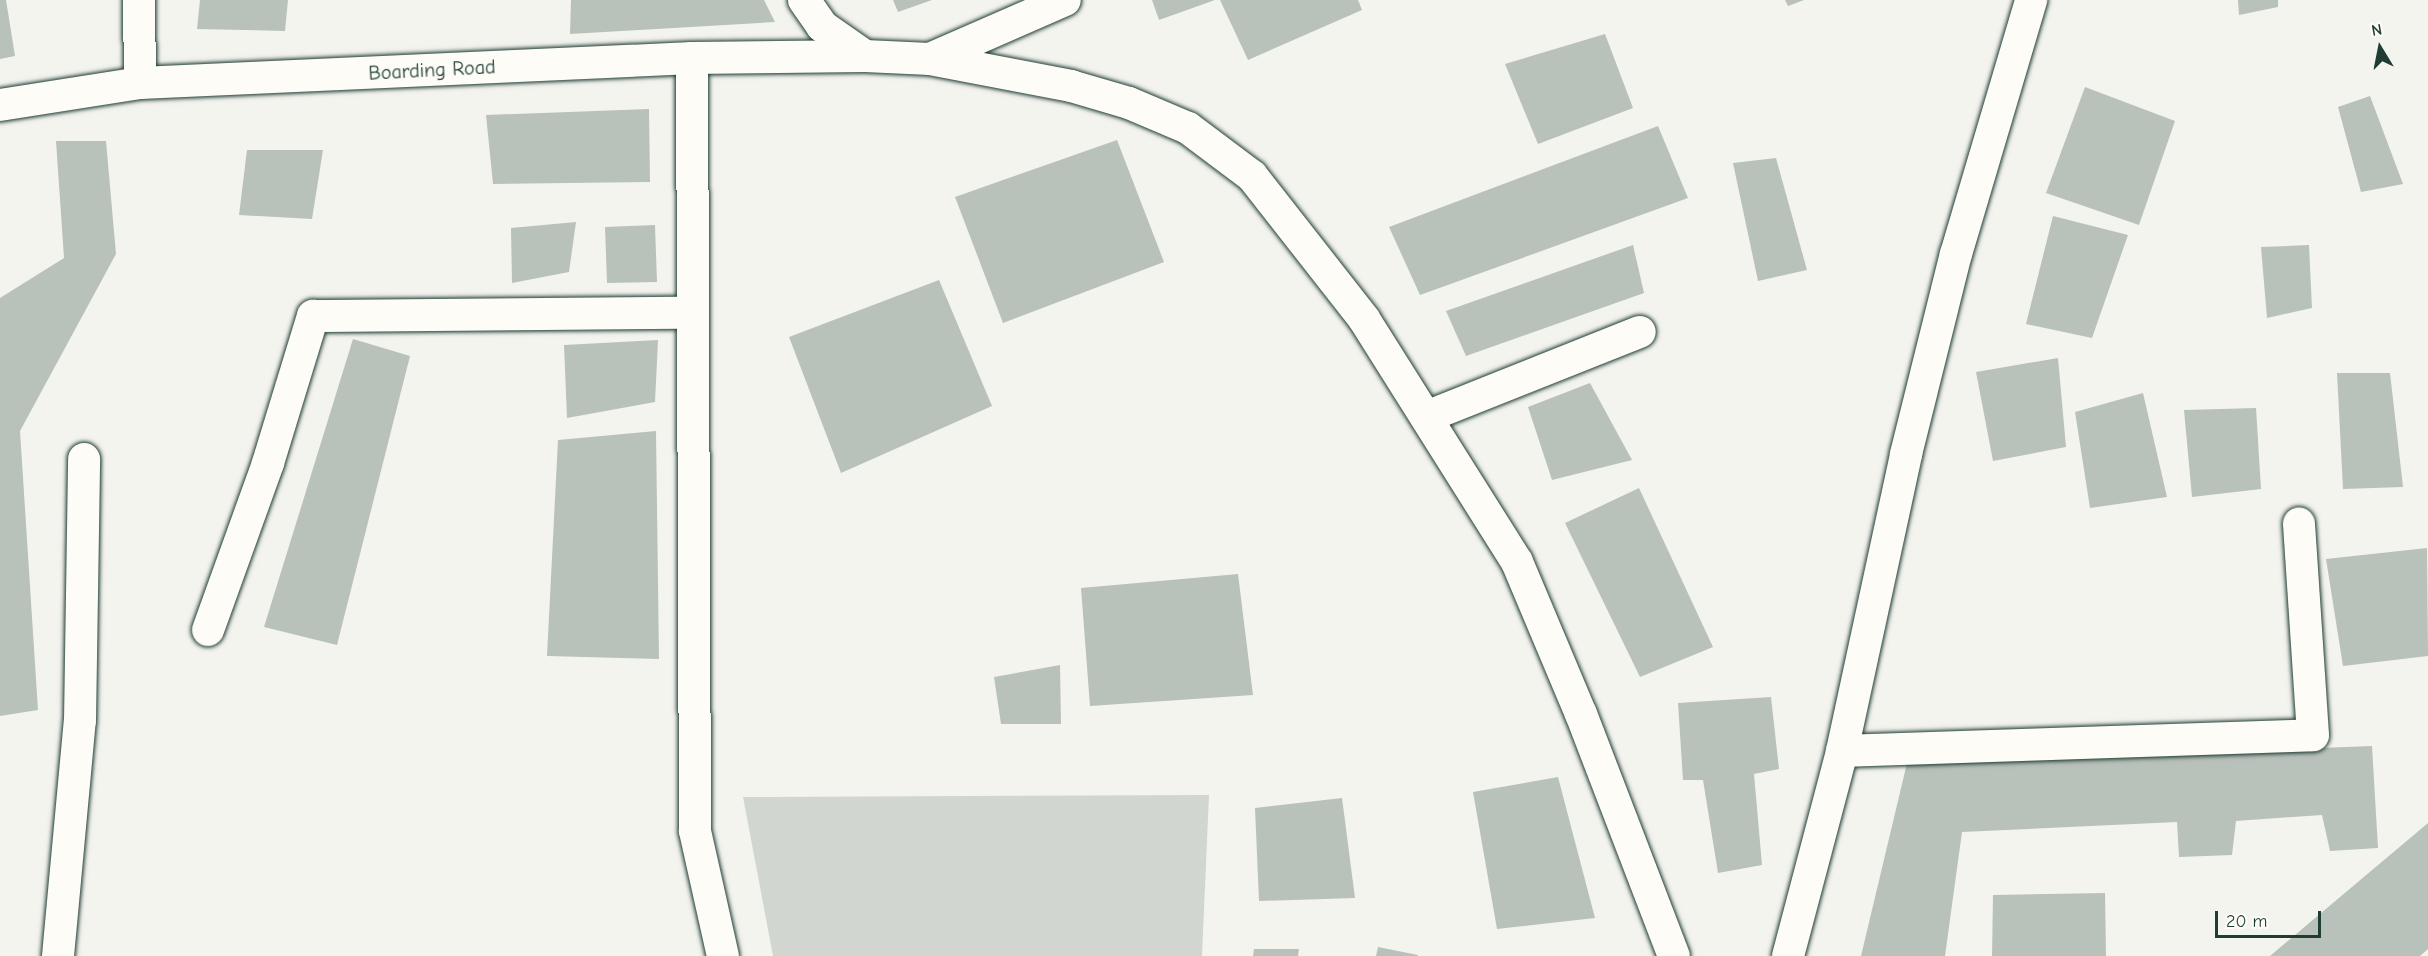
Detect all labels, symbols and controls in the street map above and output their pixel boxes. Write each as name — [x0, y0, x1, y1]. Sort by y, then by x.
north arrow — [2350, 18, 2410, 78]
text: N — [2370, 21, 2384, 40]
street label: Boarding Road — [368, 55, 496, 85]
scale bar — [2218, 899, 2324, 937]
text: 20 m — [2226, 911, 2267, 932]

